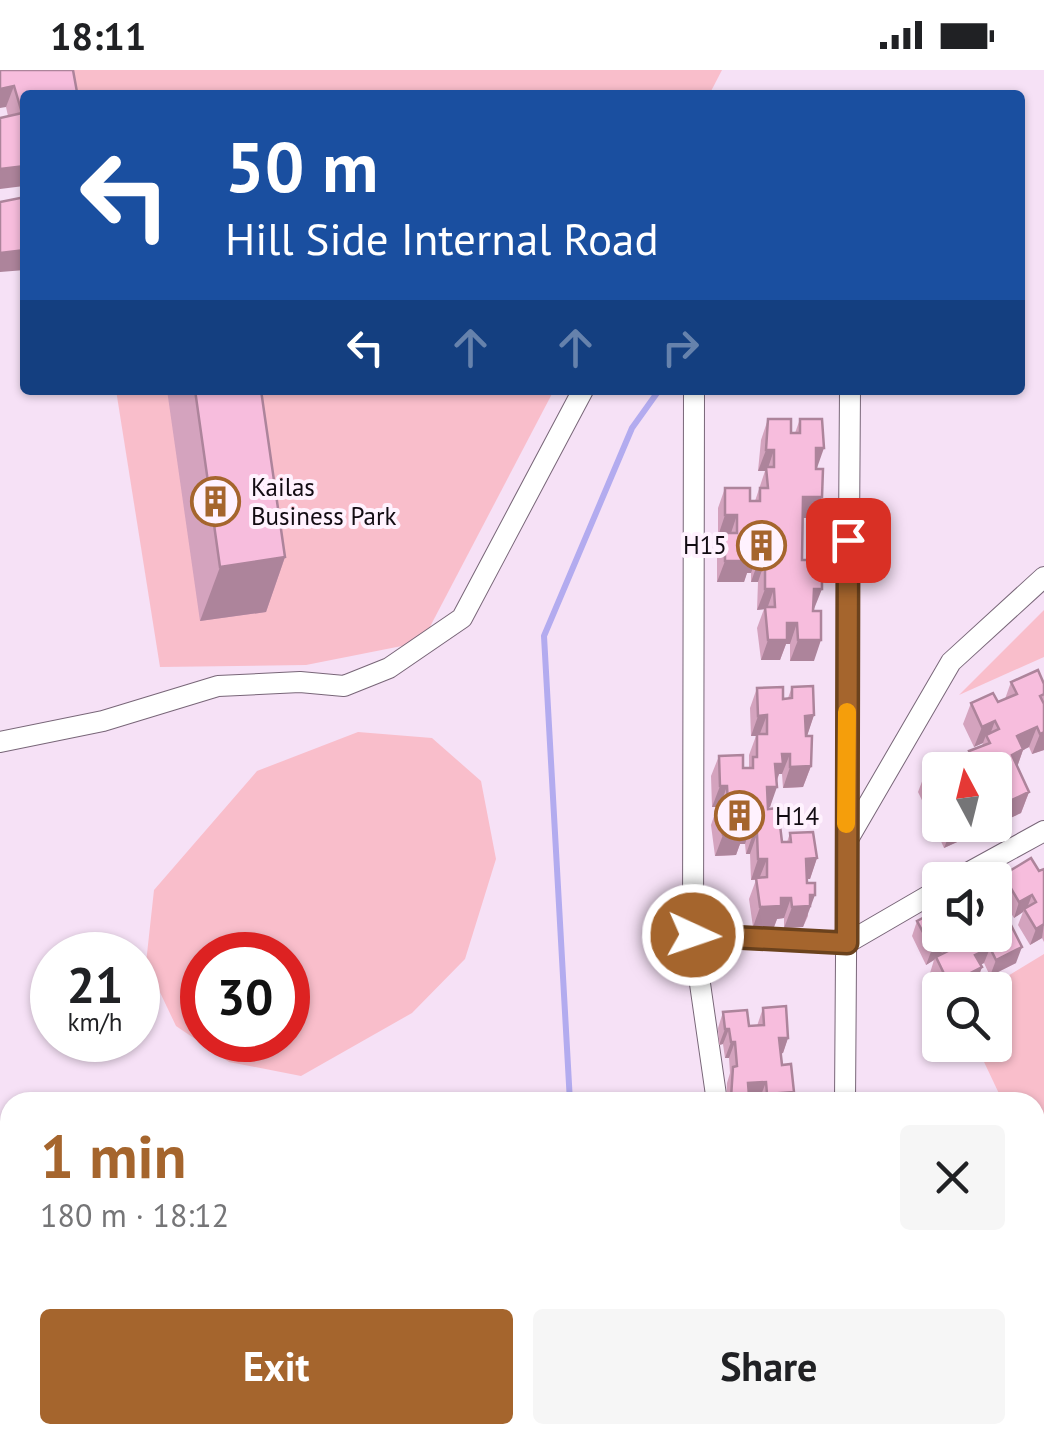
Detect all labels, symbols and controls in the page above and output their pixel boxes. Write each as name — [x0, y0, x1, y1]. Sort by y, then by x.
text: 18:11 — [50, 11, 146, 60]
text: 50 m — [225, 121, 378, 211]
icon: left — [60, 130, 190, 260]
text: Hill Side Internal Road — [225, 209, 659, 267]
icon: left — [338, 320, 393, 375]
icon: ahead — [443, 320, 498, 375]
icon: ahead — [548, 320, 603, 375]
icon: right — [653, 320, 708, 375]
place label: Kailas Business Park — [251, 471, 396, 532]
building icon: Kailas Business Park — [190, 475, 242, 527]
pin — [806, 498, 891, 583]
icon: arrive — [821, 513, 876, 568]
building icon: H15 — [736, 519, 788, 571]
place label: H15 — [683, 529, 727, 561]
north arrow — [922, 752, 1012, 842]
map controls — [922, 752, 1012, 1062]
building icon: H14 — [714, 790, 766, 842]
place label: H14 — [775, 800, 819, 832]
button: sound — [922, 862, 1012, 952]
position arrow — [641, 883, 745, 987]
speed limit sign: 30 — [180, 932, 310, 1062]
text: 21 — [67, 952, 123, 1017]
button: search — [922, 972, 1012, 1062]
text: km/h — [68, 1006, 122, 1038]
text: 1 min — [40, 1117, 186, 1195]
button: close — [900, 1125, 1005, 1230]
text: 180 m · 18:12 — [40, 1194, 229, 1236]
button: Exit — [40, 1309, 513, 1424]
button: Share — [533, 1309, 1005, 1424]

